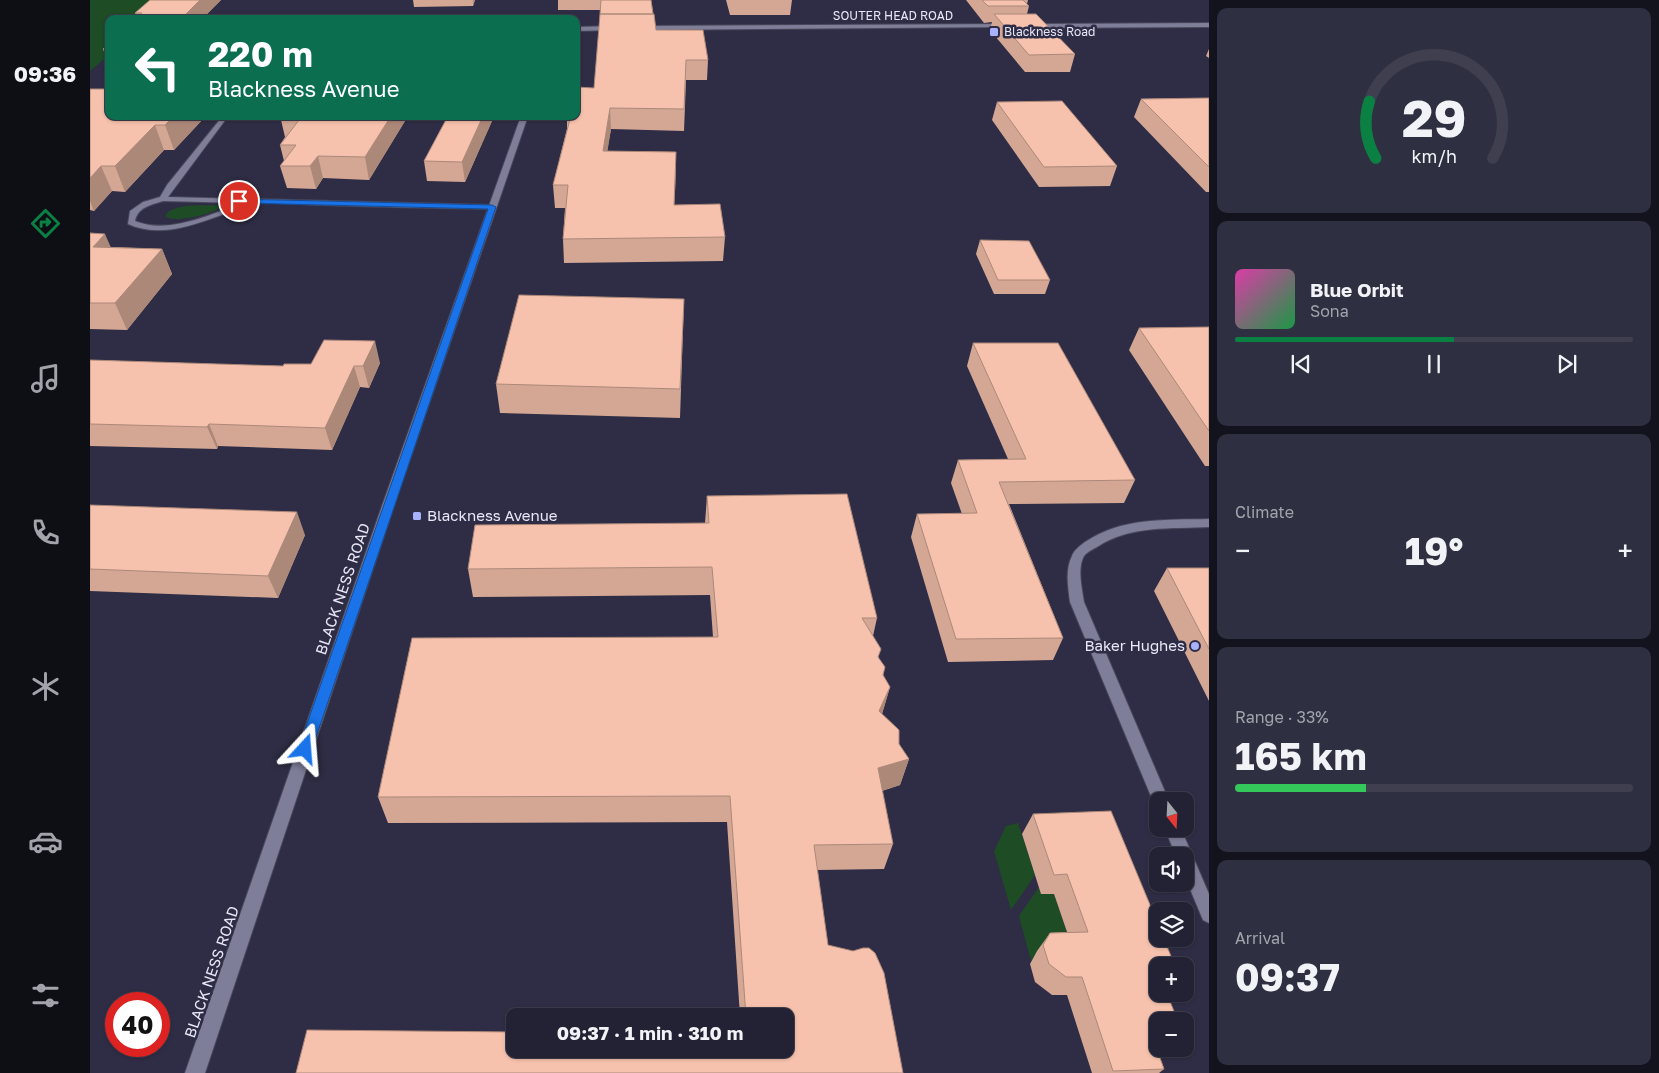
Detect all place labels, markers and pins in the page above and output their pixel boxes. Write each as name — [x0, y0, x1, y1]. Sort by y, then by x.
place label: Blackness Road — [1004, 24, 1095, 39]
marker: Blackness Road — [988, 26, 1000, 38]
pin — [218, 180, 260, 222]
place label: Blackness Avenue — [427, 506, 558, 524]
marker: Blackness Avenue — [411, 510, 423, 522]
place label: Baker Hughes — [1084, 636, 1185, 654]
marker: Baker Hughes — [1189, 640, 1201, 652]

